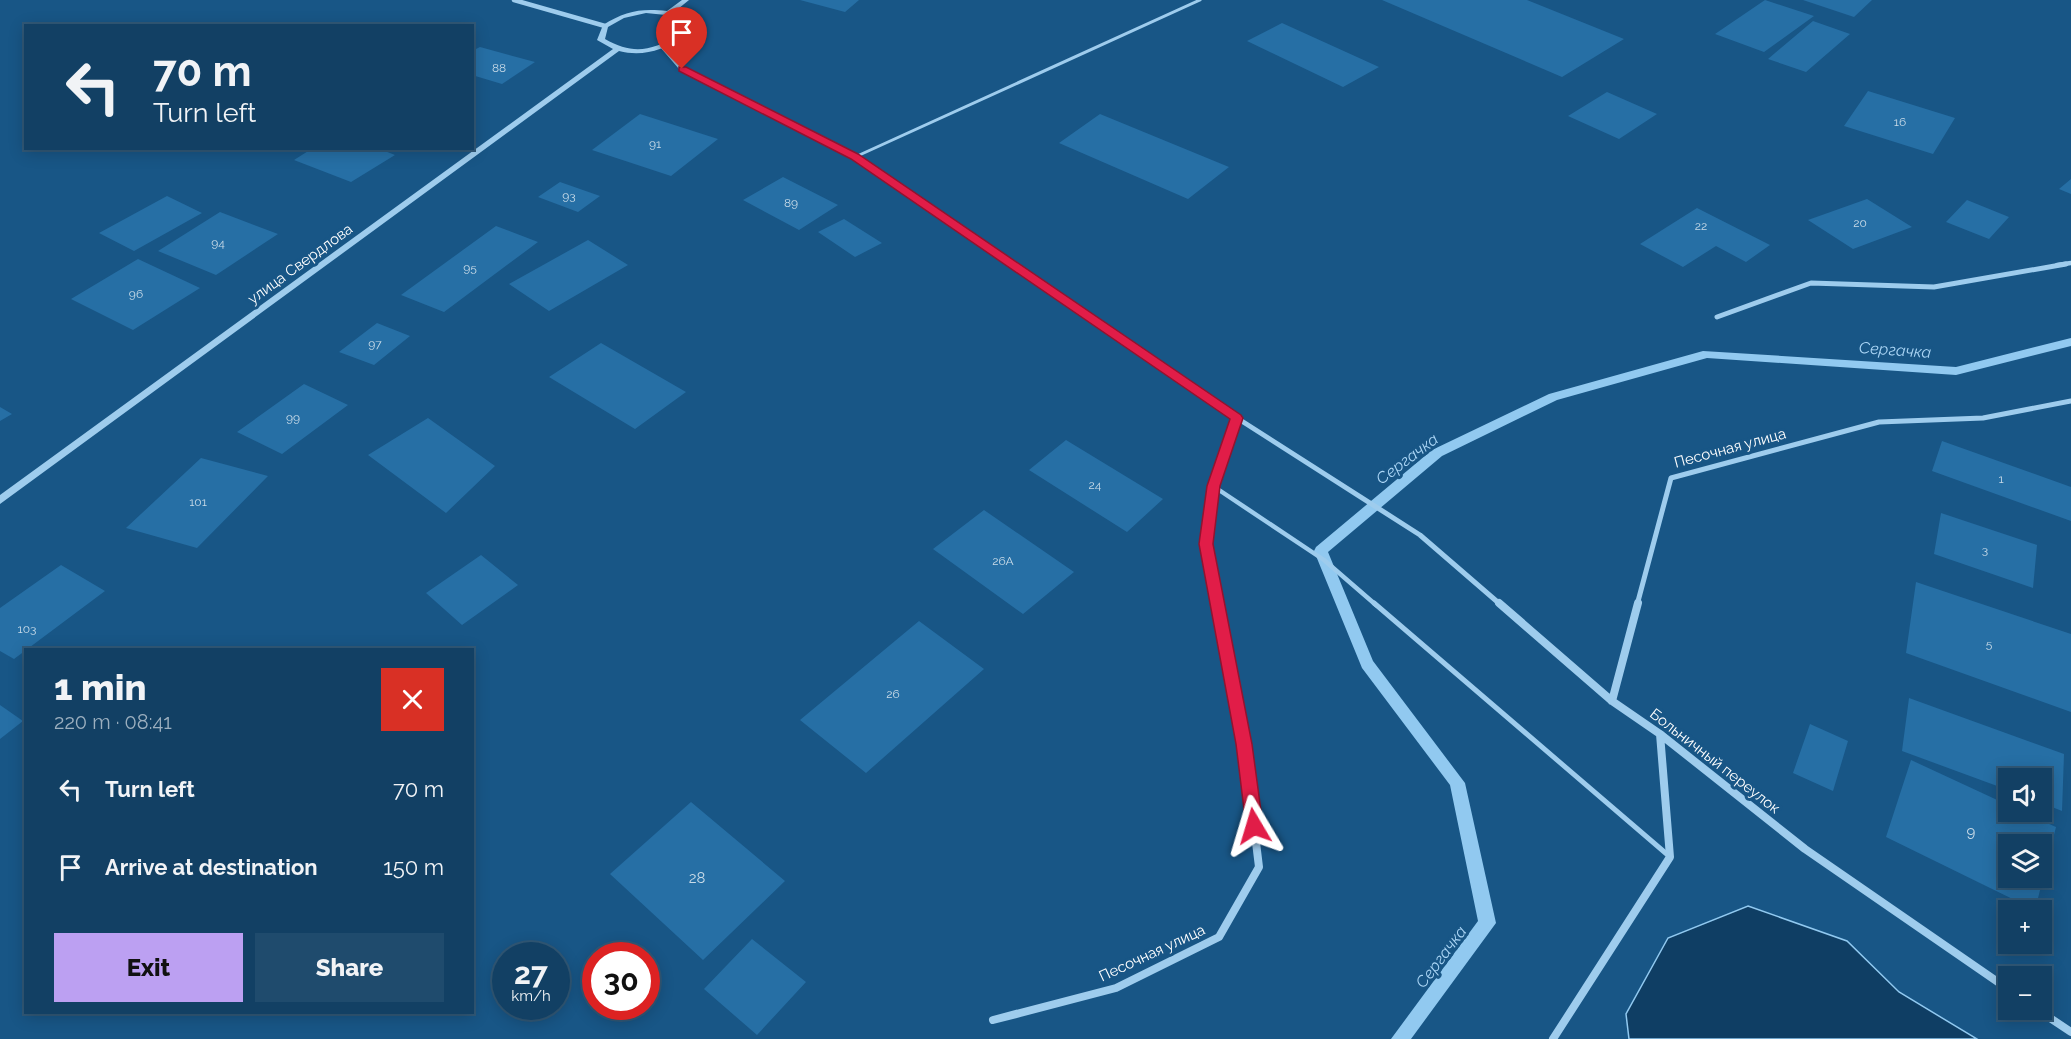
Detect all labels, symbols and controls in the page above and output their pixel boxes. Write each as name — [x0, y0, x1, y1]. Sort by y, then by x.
pin — [656, 7, 707, 69]
icon: arrive — [665, 16, 698, 49]
text: 70 m — [153, 47, 252, 96]
icon: left — [54, 48, 132, 126]
house number: 88 — [492, 61, 506, 75]
text: Turn left — [153, 97, 256, 128]
house number: 16 — [1894, 115, 1906, 129]
house number: 91 — [649, 137, 661, 151]
house number: 93 — [562, 189, 576, 203]
house number: 89 — [784, 196, 798, 210]
house number: 20 — [1853, 216, 1867, 230]
house number: 22 — [1695, 219, 1707, 233]
street label: улица Свердлова — [244, 220, 356, 308]
house number: 94 — [211, 236, 225, 250]
house number: 95 — [463, 261, 477, 275]
house number: 96 — [129, 287, 143, 301]
house number: 97 — [368, 337, 382, 351]
water label: Сергачка — [1858, 338, 1932, 362]
house number: 99 — [286, 411, 300, 425]
street label: Песочная улица — [1672, 424, 1788, 472]
water label: Сергачка — [1372, 429, 1442, 488]
house number: 1 — [1998, 472, 2004, 486]
house number: 24 — [1089, 478, 1102, 492]
house number: 101 — [189, 495, 207, 509]
house number: 3 — [1982, 543, 1988, 557]
house number: 26А — [992, 554, 1014, 568]
house number: 103 — [18, 622, 36, 636]
house number: 5 — [1986, 637, 1993, 651]
text: 1 min — [54, 666, 146, 708]
button: close — [381, 668, 444, 731]
house number: 26 — [886, 687, 900, 701]
street label: Больничный переулок — [1646, 705, 1784, 818]
text: 220 m · 08:41 — [54, 710, 172, 734]
map controls — [1998, 768, 2052, 1020]
button: sound — [1998, 768, 2052, 822]
icon: left — [54, 773, 87, 806]
text: Turn left — [105, 776, 195, 802]
text: 70 m — [393, 776, 444, 802]
position arrow — [1222, 794, 1286, 858]
house number: 9 — [1967, 823, 1976, 841]
button: layers — [1998, 834, 2052, 888]
icon: arrive — [54, 851, 87, 884]
text: Arrive at destination — [105, 854, 318, 880]
text: 150 m — [383, 854, 444, 880]
house number: 28 — [689, 869, 705, 887]
button: + — [1998, 900, 2052, 954]
street label: Песочная улица — [1096, 921, 1208, 985]
water label: Сергачка — [1412, 922, 1471, 992]
button: Exit — [54, 933, 243, 1002]
button: Share — [255, 933, 444, 1002]
speed limit sign: 30 — [582, 942, 660, 1020]
text: 27 — [514, 956, 548, 991]
button: − — [1998, 966, 2052, 1020]
text: km/h — [511, 987, 551, 1005]

